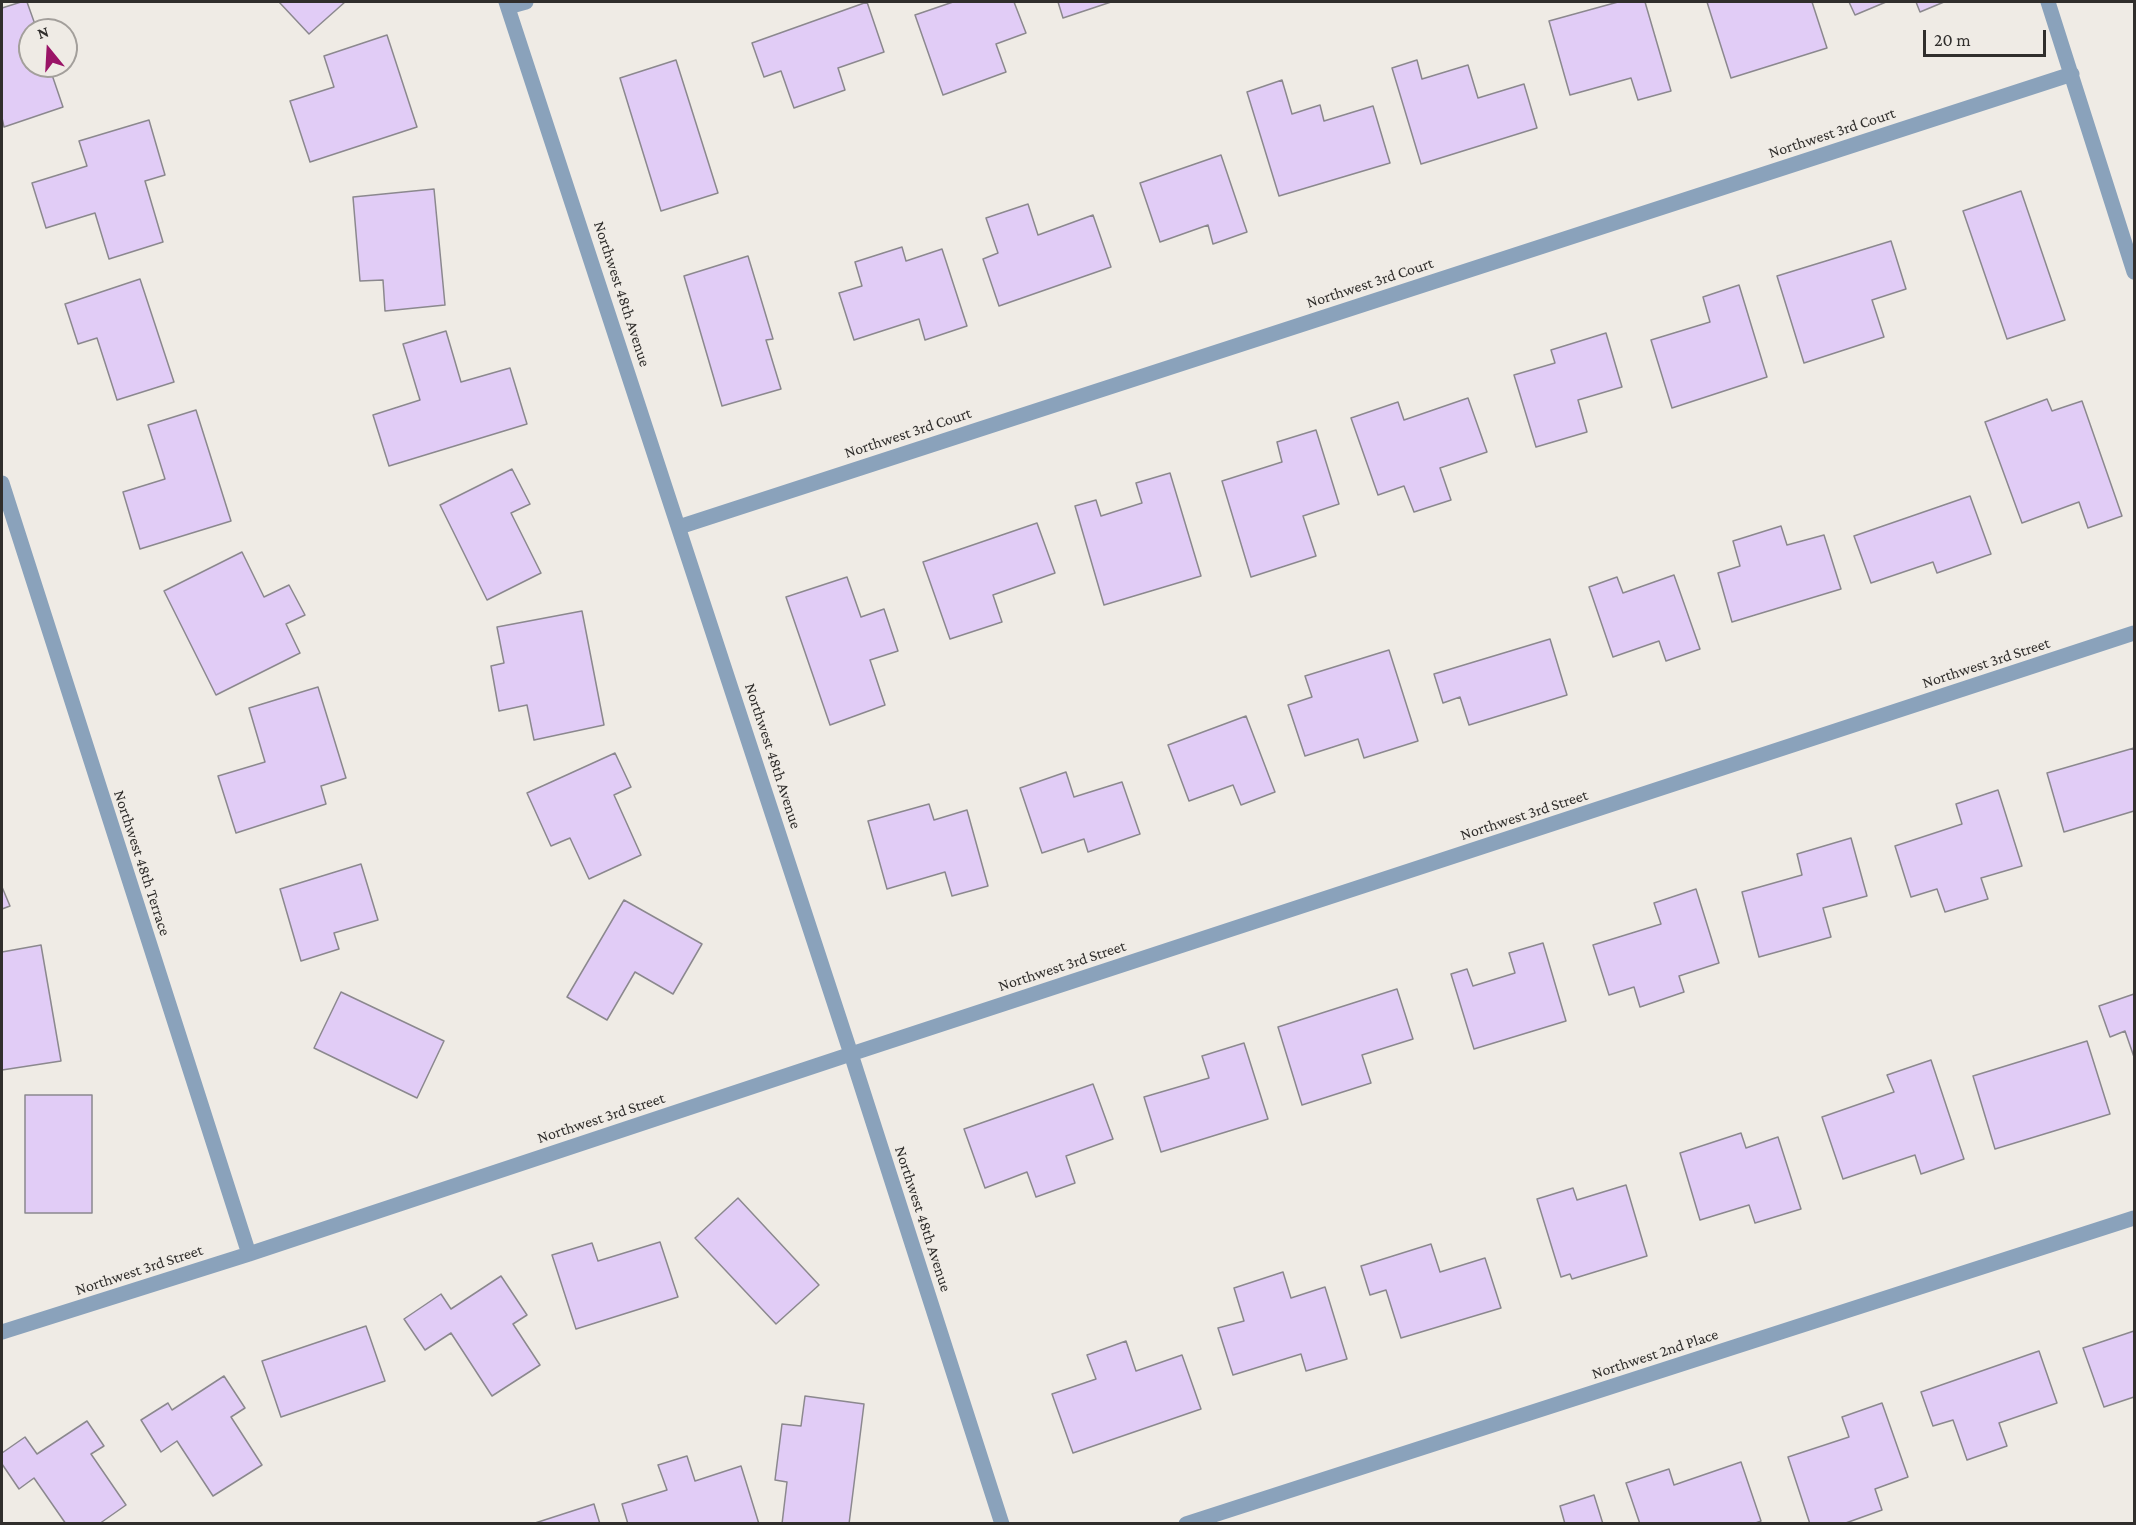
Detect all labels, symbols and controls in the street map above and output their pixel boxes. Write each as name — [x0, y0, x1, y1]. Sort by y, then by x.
north arrow — [18, 18, 78, 78]
scale bar — [1926, 18, 2049, 56]
text: N — [35, 23, 51, 42]
text: 20 m — [1934, 30, 1971, 50]
street label: Northwest 3rd Court — [1766, 103, 1898, 163]
street label: Northwest 48th Avenue — [589, 219, 655, 369]
street label: Northwest 3rd Court — [1304, 253, 1436, 313]
street label: Northwest 3rd Court — [842, 403, 974, 463]
street label: Northwest 3rd Street — [1920, 633, 2052, 693]
street label: Northwest 48th Avenue — [740, 681, 806, 831]
street label: Northwest 3rd Street — [1458, 785, 1590, 845]
street label: Northwest 48th Terrace — [109, 788, 175, 938]
street label: Northwest 3rd Street — [996, 936, 1128, 996]
street label: Northwest 3rd Street — [535, 1088, 667, 1148]
street label: Northwest 48th Avenue — [890, 1144, 956, 1294]
street label: Northwest 3rd Street — [73, 1240, 205, 1300]
street label: Northwest 2nd Place — [1589, 1324, 1721, 1384]

